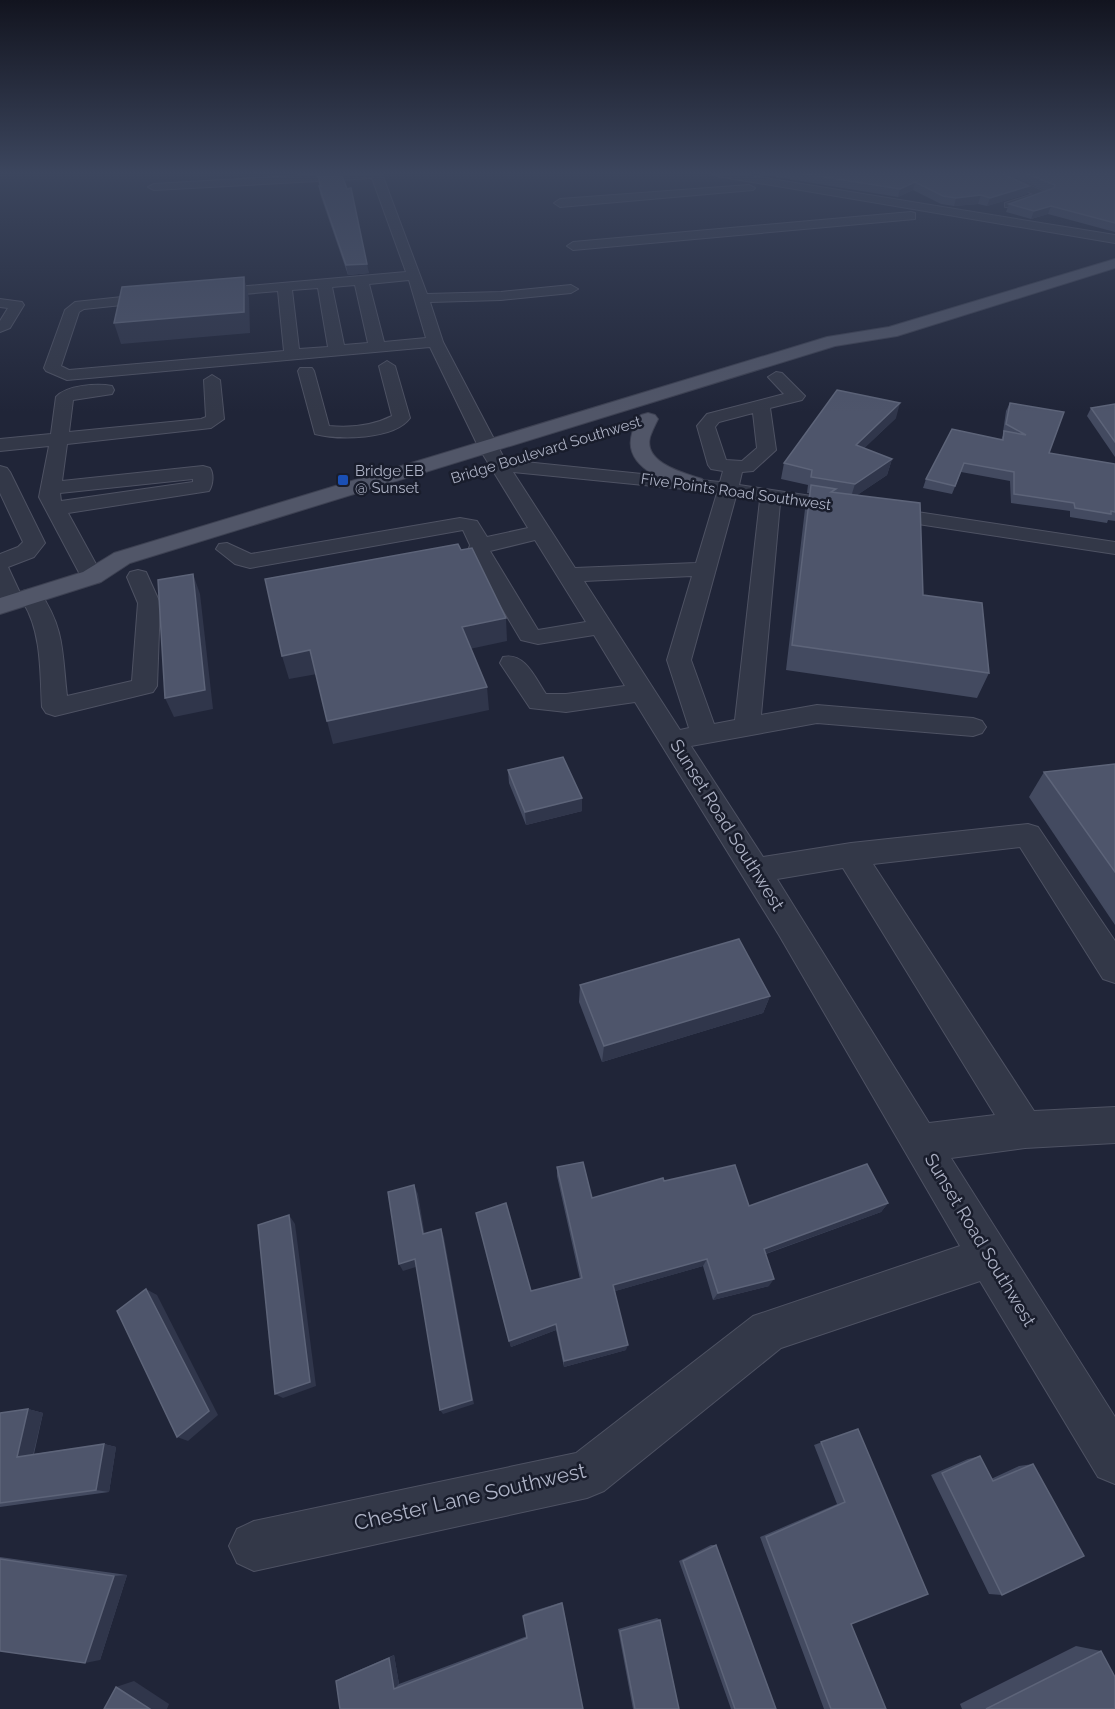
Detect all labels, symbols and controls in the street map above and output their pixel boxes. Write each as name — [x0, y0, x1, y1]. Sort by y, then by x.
street label: Bridge Boulevard Southwest — [449, 412, 643, 488]
place label: Bridge EB @ Sunset — [355, 462, 424, 497]
street label: Five Points Road Southwest — [640, 470, 832, 514]
marker: Bridge EB @ Sunset — [336, 473, 350, 487]
street label: Sunset Road Southwest — [666, 735, 789, 914]
street label: Sunset Road Southwest — [920, 1150, 1040, 1330]
street label: Chester Lane Southwest — [352, 1458, 588, 1535]

